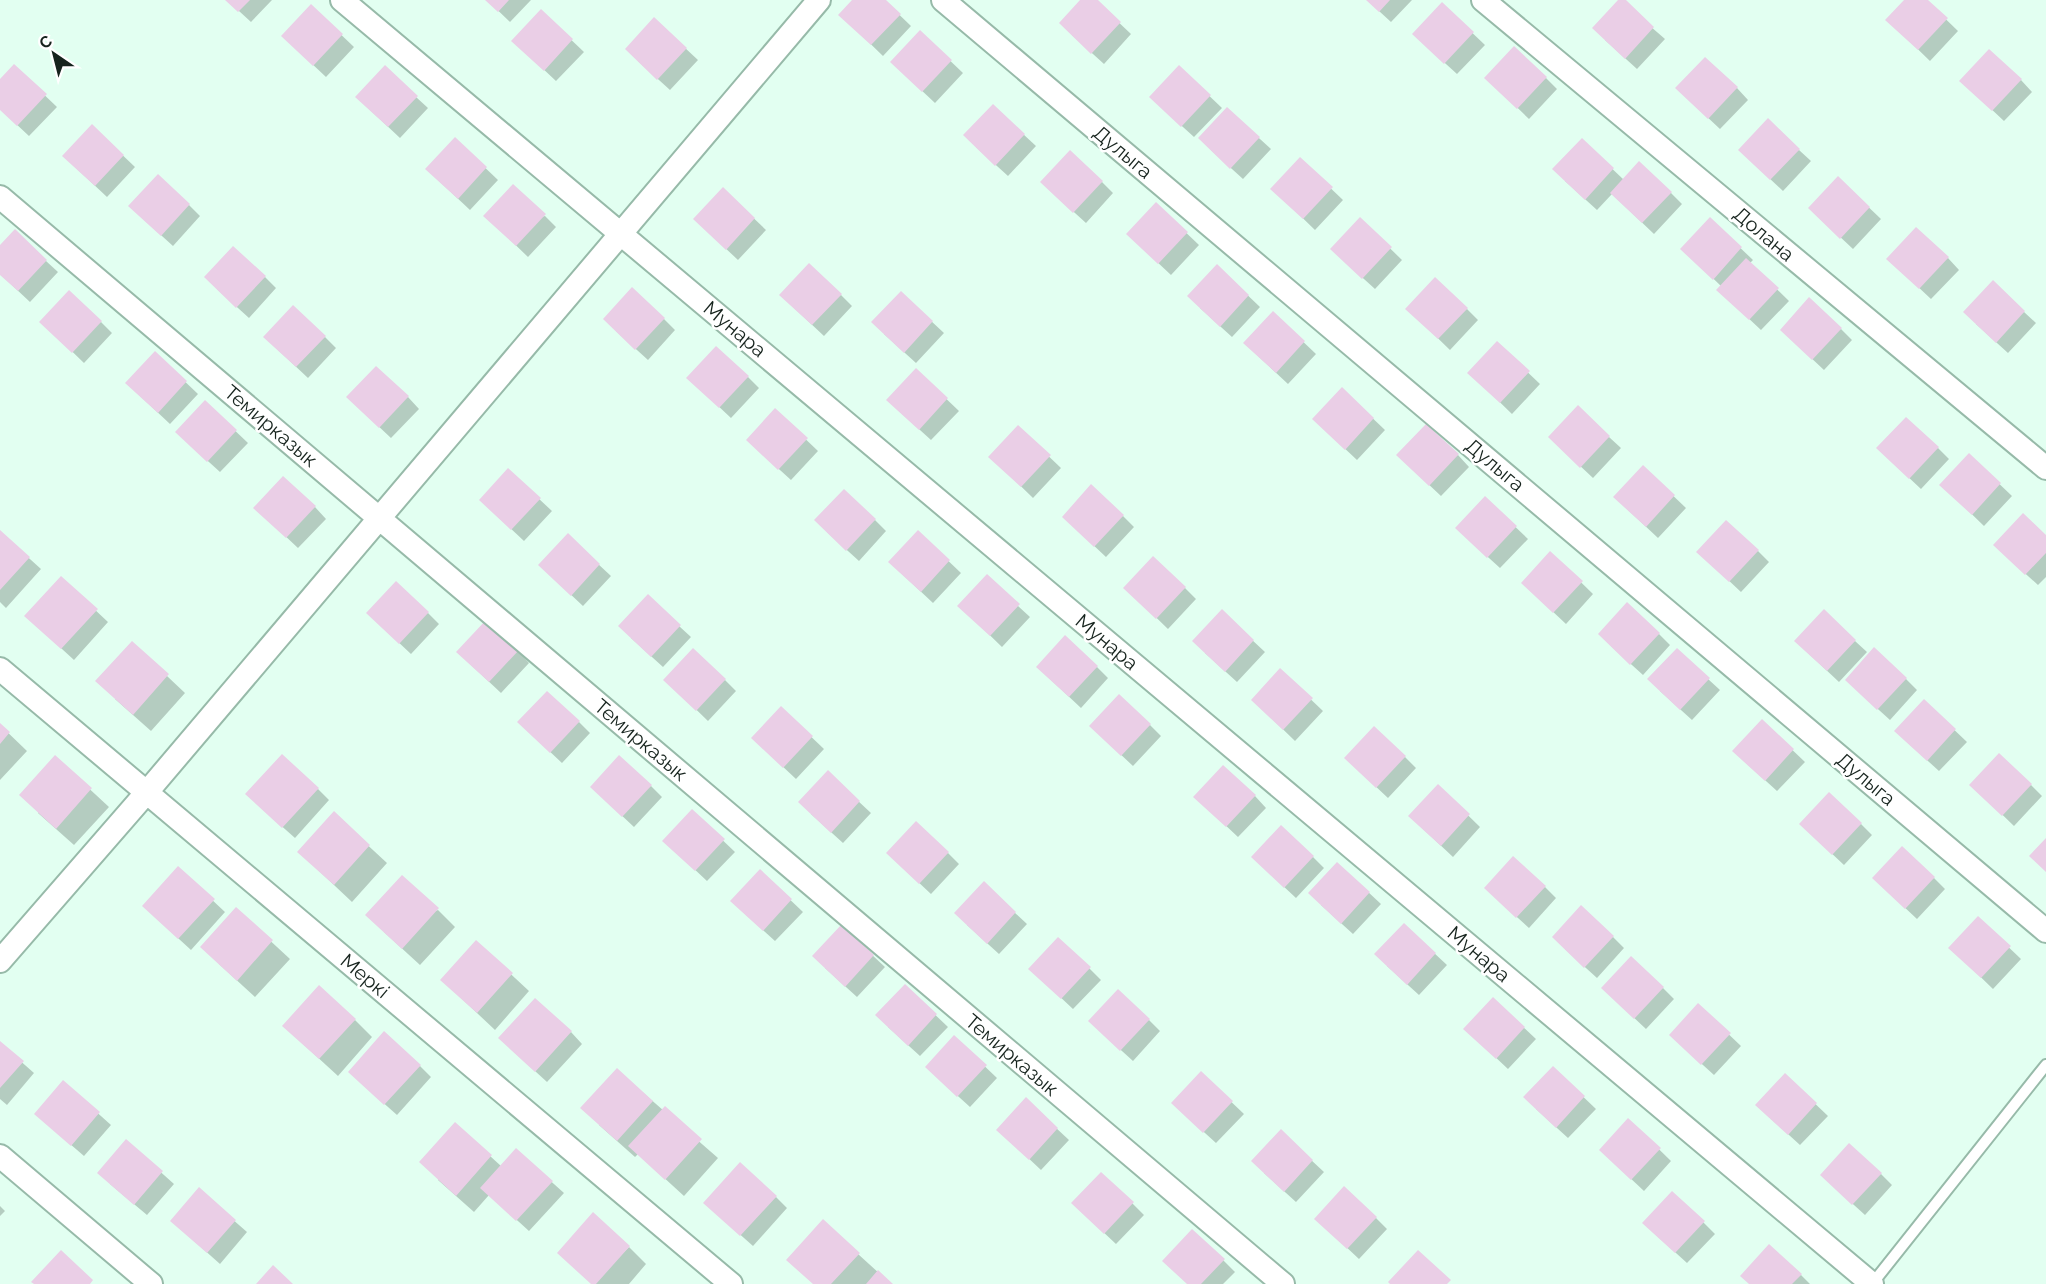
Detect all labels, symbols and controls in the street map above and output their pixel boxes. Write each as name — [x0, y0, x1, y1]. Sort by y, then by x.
north arrow — [24, 24, 84, 84]
text: С — [36, 31, 56, 53]
street label: Дулыга — [1089, 120, 1157, 184]
street label: Долана — [1729, 202, 1799, 266]
street label: Мунара — [699, 296, 771, 362]
street label: Темирказык — [219, 380, 323, 472]
street label: Дулыга — [1461, 433, 1529, 497]
street label: Мунара — [1071, 609, 1143, 675]
street label: Темирказык — [589, 694, 693, 786]
street label: Дулыга — [1832, 747, 1900, 811]
street label: Мунара — [1443, 921, 1515, 987]
street label: Меркі — [336, 949, 394, 1003]
street label: Темирказык — [960, 1009, 1064, 1101]

